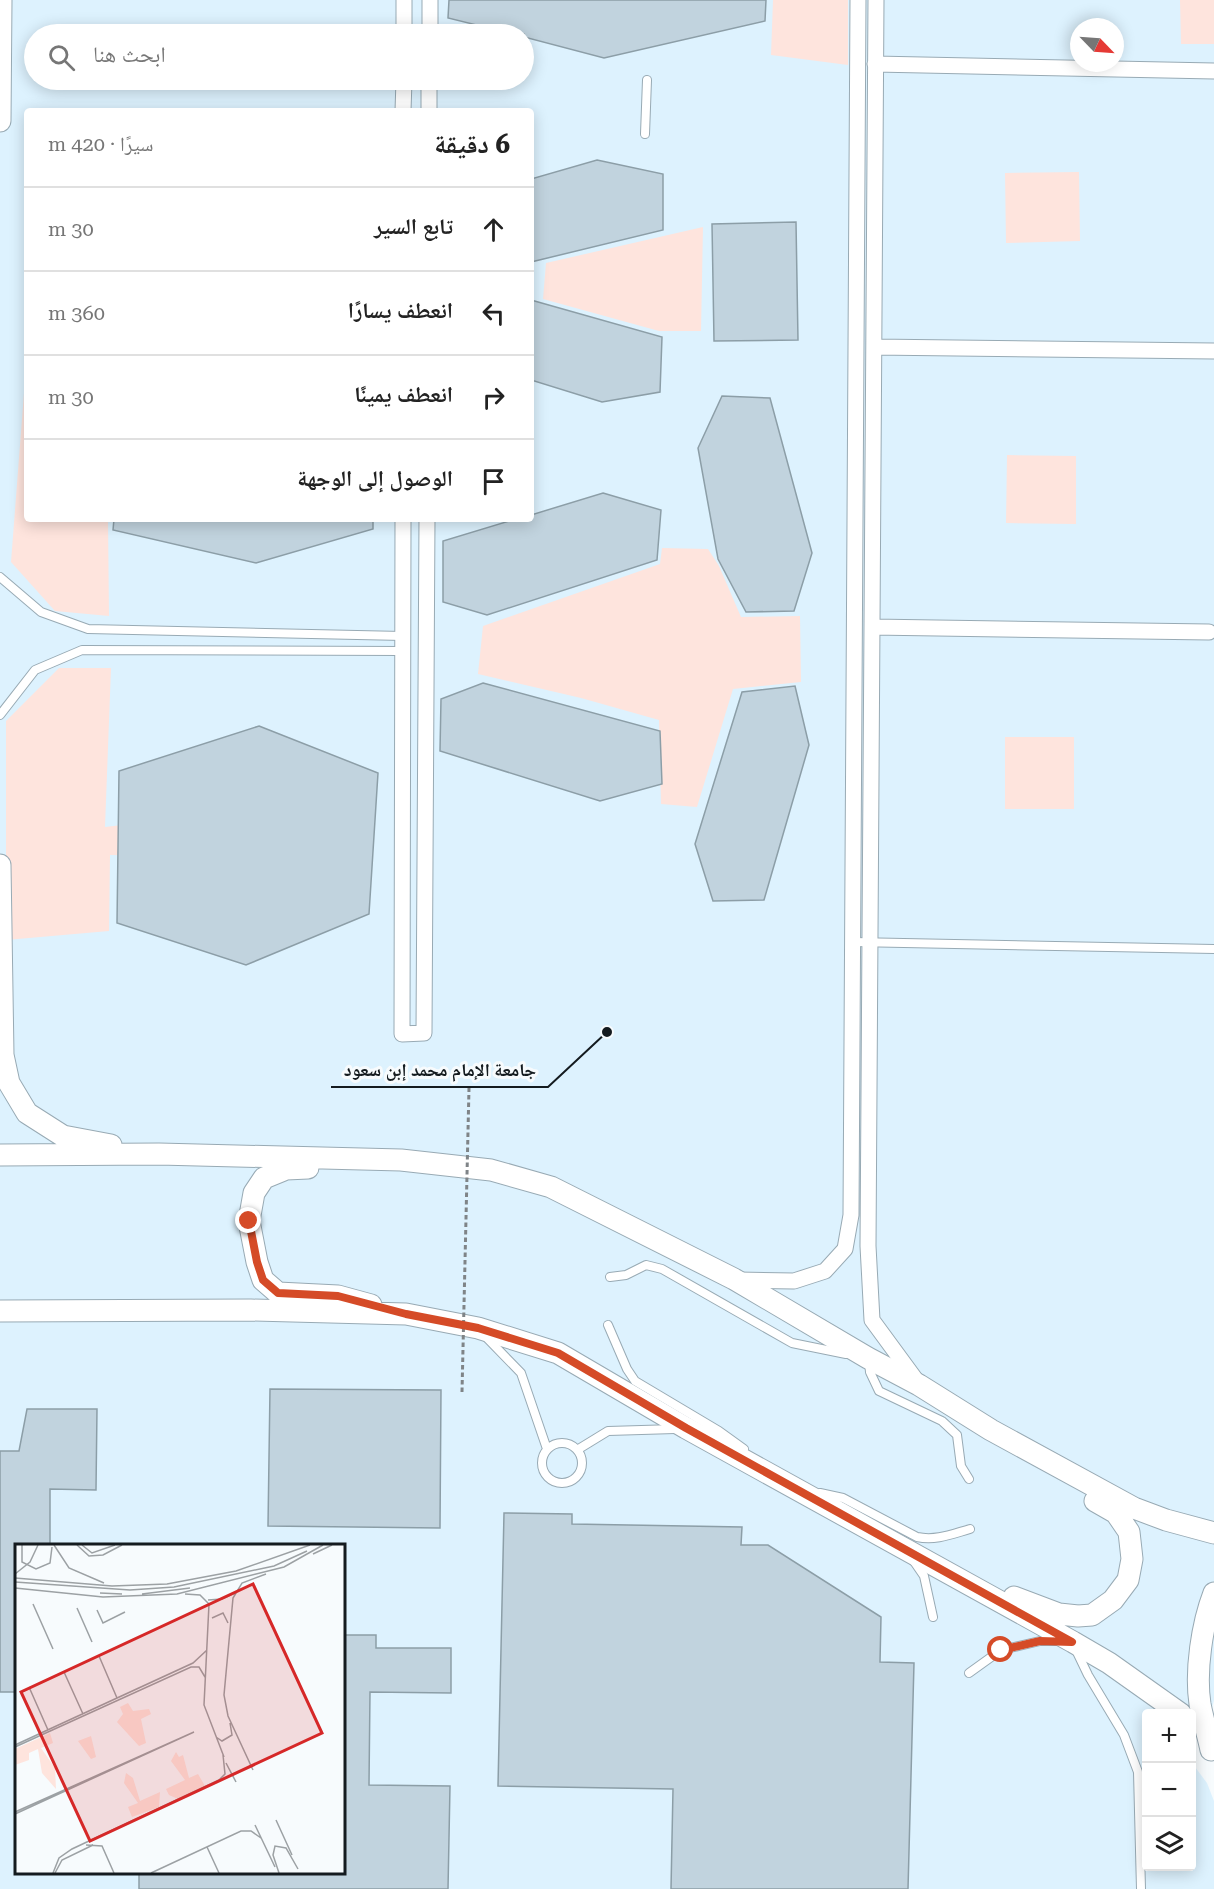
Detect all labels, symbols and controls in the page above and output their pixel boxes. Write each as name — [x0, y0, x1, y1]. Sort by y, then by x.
north arrow — [1070, 18, 1124, 72]
search box — [24, 24, 534, 90]
icon: search — [45, 41, 78, 74]
text: ابحث هنا — [93, 42, 166, 67]
text: 6 دقيقة — [434, 129, 510, 159]
text: سيرًا · 420 m — [48, 132, 153, 156]
icon: ahead — [477, 213, 510, 246]
text: تابع السير — [374, 214, 453, 239]
text: 30 m — [48, 217, 94, 241]
icon: left — [477, 297, 510, 330]
text: انعطف يسارًا — [348, 298, 453, 323]
text: 360 m — [48, 301, 105, 325]
icon: right — [477, 381, 510, 414]
text: انعطف يمينًا — [354, 382, 453, 407]
text: 30 m — [48, 385, 94, 409]
icon: arrive — [477, 465, 510, 498]
text: الوصول إلى الوجهة — [297, 466, 453, 491]
callout: جامعة الإمام محمد إبن سعود — [331, 1051, 548, 1087]
text: جامعة الإمام محمد إبن سعود — [344, 1059, 536, 1082]
route end — [235, 1207, 261, 1233]
inset map — [15, 1544, 345, 1874]
route start — [987, 1636, 1013, 1662]
map controls — [1142, 1709, 1196, 1871]
button: + — [1142, 1709, 1196, 1763]
button: − — [1142, 1763, 1196, 1817]
button: layers — [1142, 1817, 1196, 1871]

